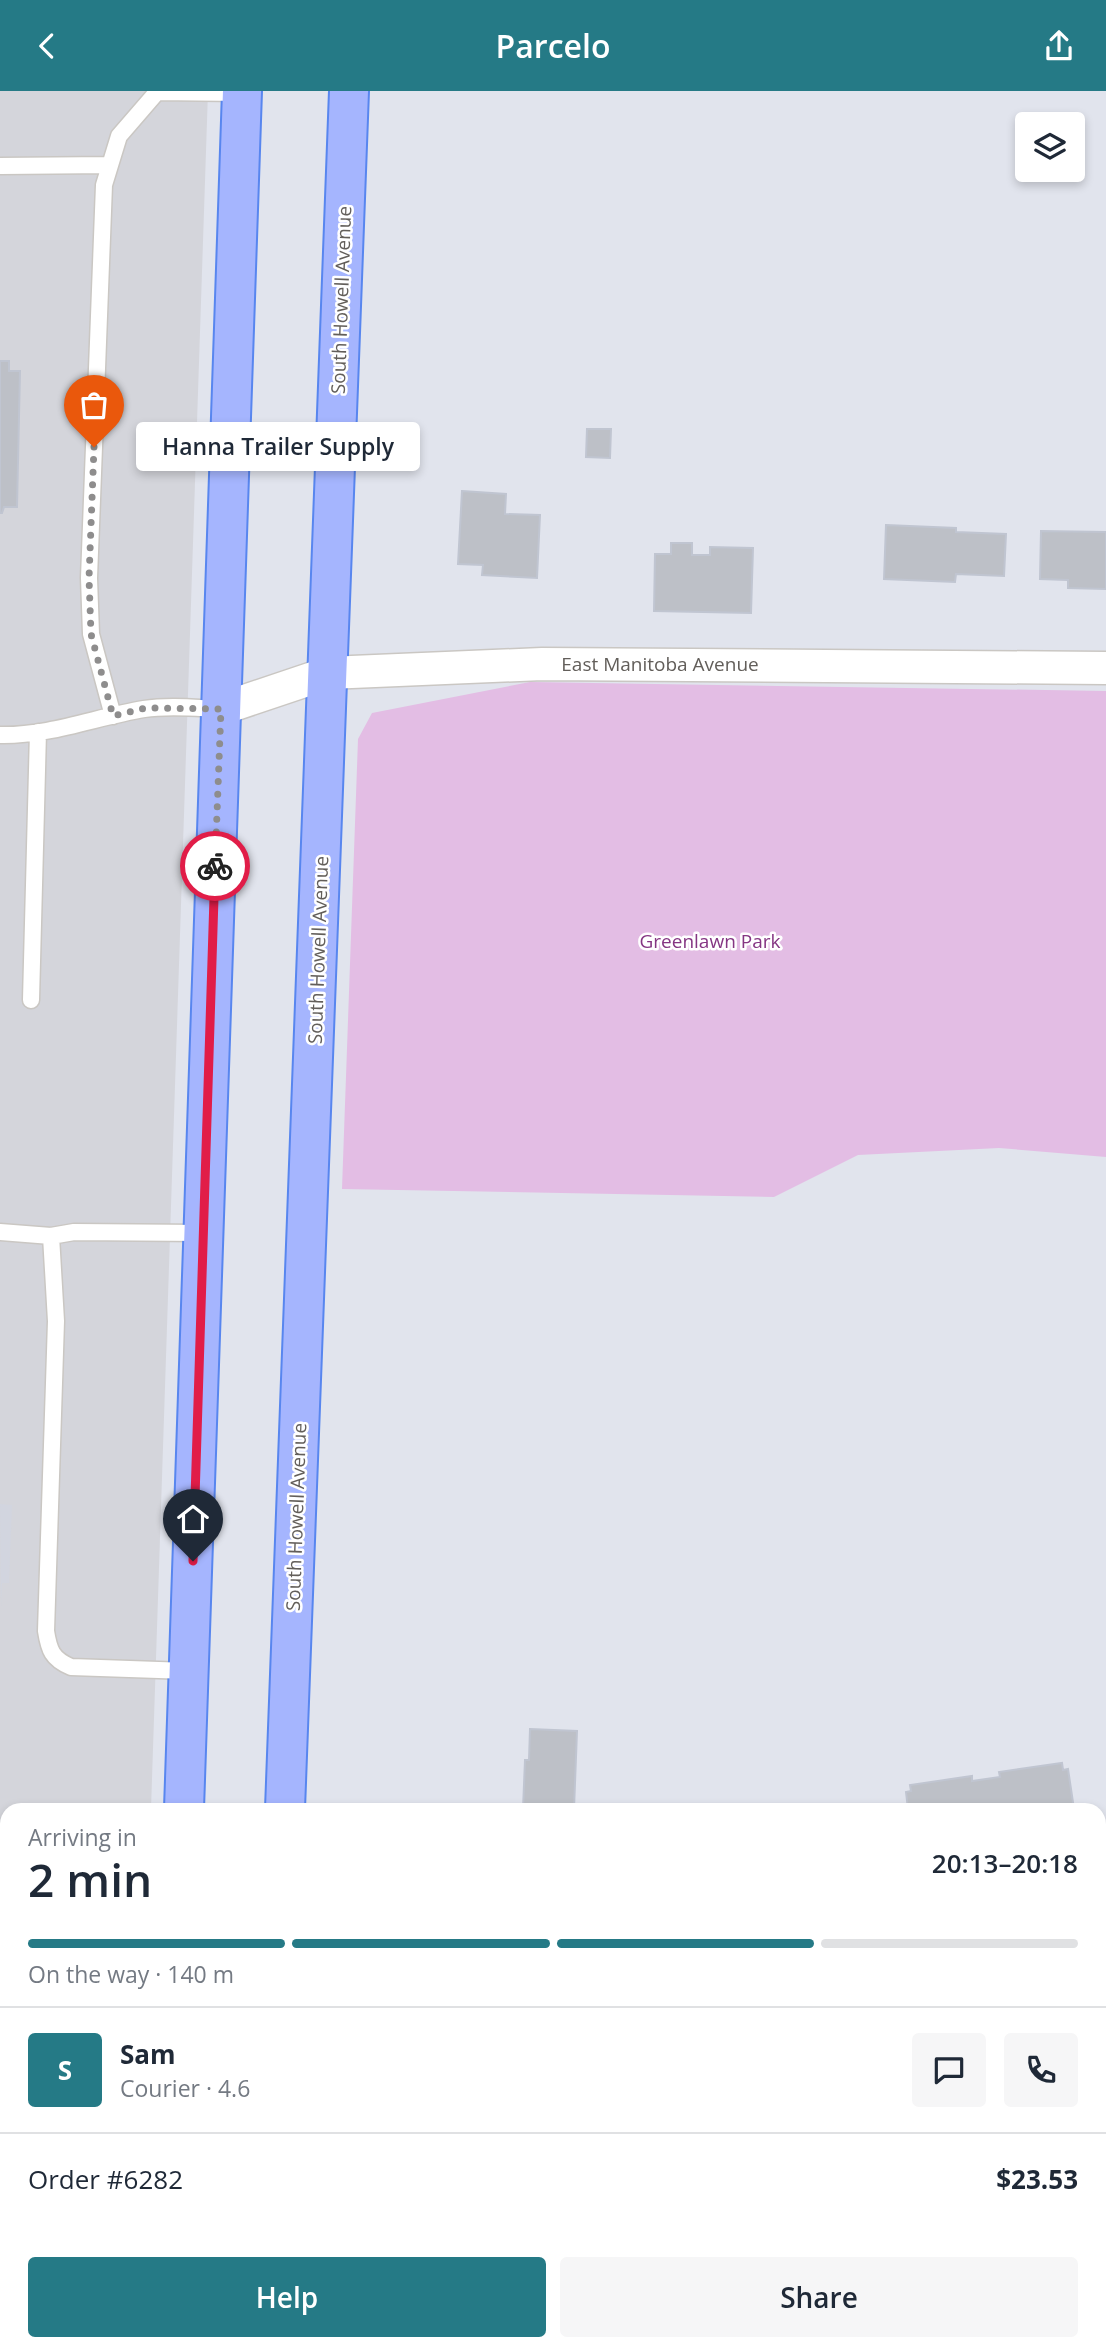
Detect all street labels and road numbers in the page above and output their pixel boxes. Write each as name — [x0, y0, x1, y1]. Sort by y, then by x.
street label: South Howell Avenue — [325, 205, 357, 395]
street label: East Manitoba Avenue — [561, 651, 759, 677]
street label: South Howell Avenue — [302, 855, 334, 1045]
street label: South Howell Avenue — [280, 1422, 312, 1612]

